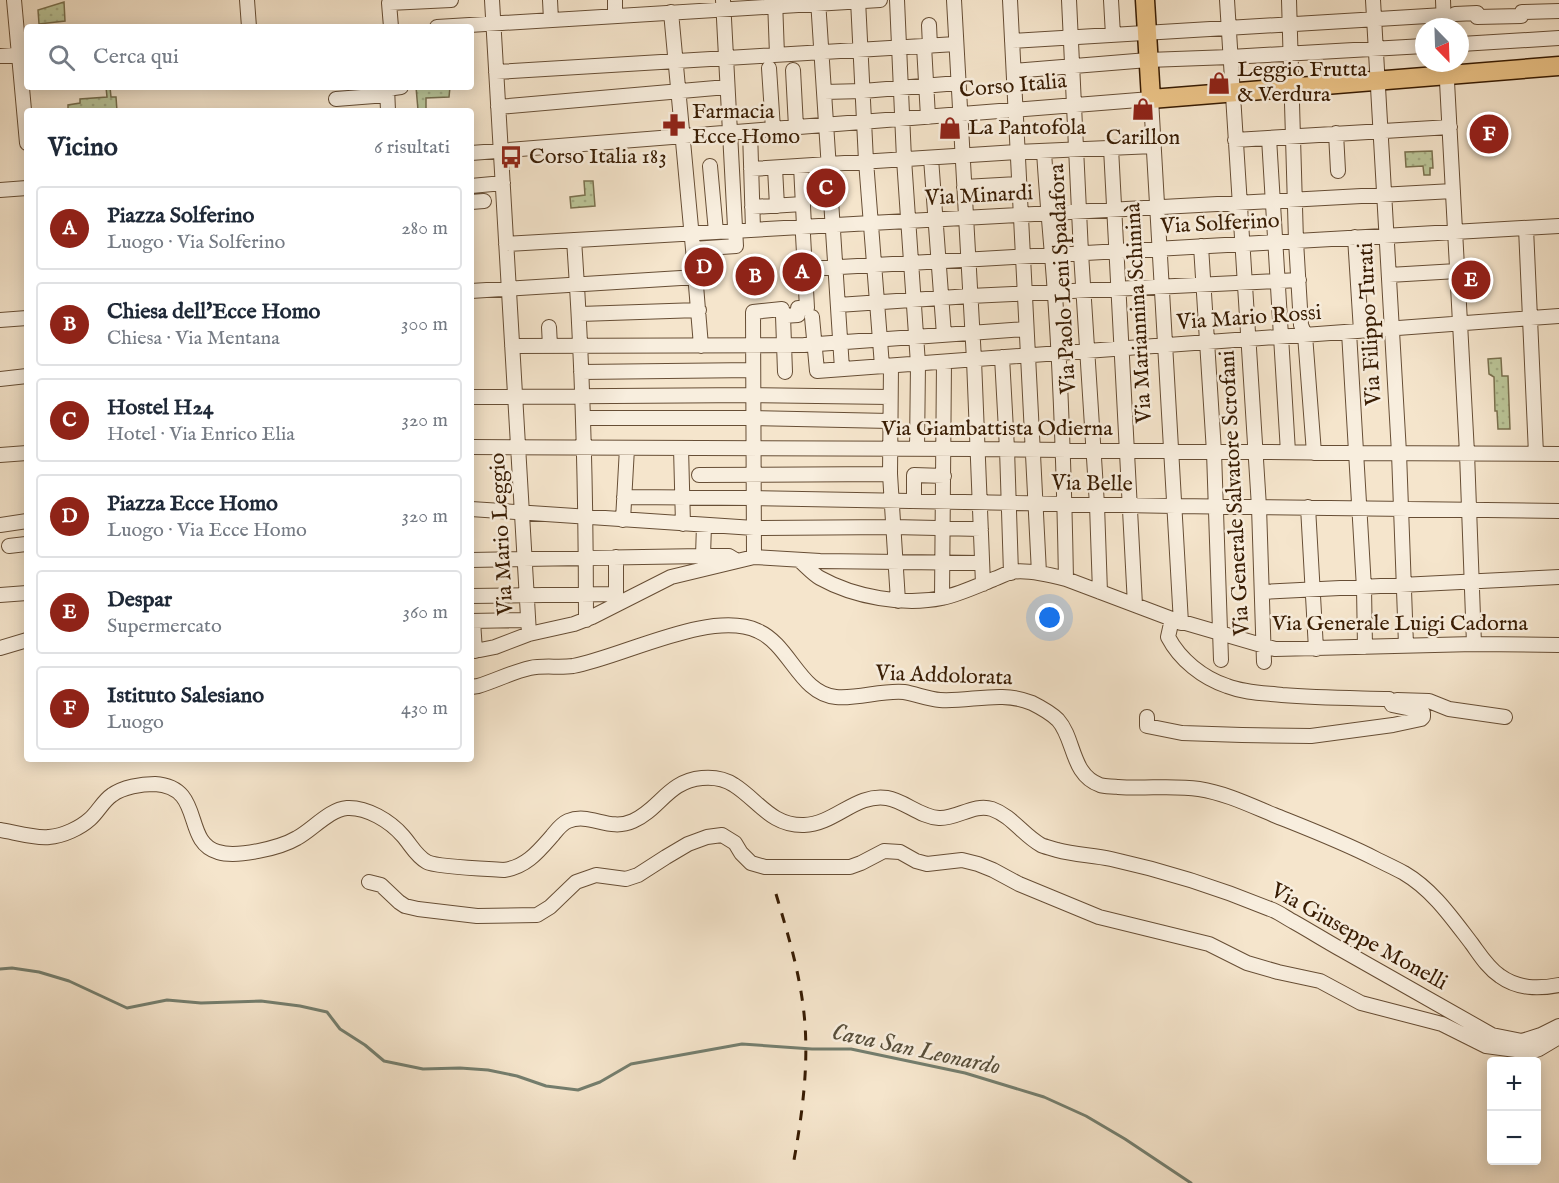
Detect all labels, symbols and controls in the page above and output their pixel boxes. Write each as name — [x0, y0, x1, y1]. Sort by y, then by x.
north arrow — [1415, 18, 1469, 72]
search box — [24, 24, 474, 90]
icon: search — [45, 41, 78, 74]
text: Cerca qui — [93, 43, 179, 71]
place label: Leggio Frutta & Verdura — [1237, 56, 1367, 109]
street label: Corso Italia — [958, 67, 1068, 105]
shop icon: Leggio Frutta & Verdura — [1206, 70, 1232, 96]
shop icon: Carillon — [1130, 96, 1156, 122]
place label: Farmacia Ecce Homo — [692, 98, 800, 151]
pharmacy icon: Farmacia Ecce Homo — [661, 112, 687, 138]
pin: F — [1470, 112, 1508, 156]
place label: La Pantofola — [968, 114, 1087, 142]
shop icon: La Pantofola — [937, 115, 963, 141]
place label: Carillon — [1106, 124, 1181, 152]
text: Vicino — [48, 131, 118, 164]
text: 6 risultati — [374, 135, 450, 160]
place label: Corso Italia 183 — [529, 143, 667, 171]
bus stop icon: Corso Italia 183 — [498, 144, 524, 170]
street label: Via Paolo Leni Spadafora — [1043, 163, 1083, 396]
pin: C — [806, 166, 846, 210]
street label: Via Minardi — [923, 179, 1034, 213]
text: Piazza Solferino — [107, 202, 254, 230]
street label: Via Mariannina Schininà — [1119, 202, 1159, 425]
street label: Via Solferino — [1159, 207, 1280, 241]
text: A — [63, 216, 76, 241]
text: 280 m — [401, 216, 448, 241]
text: Luogo · Via Solferino — [107, 230, 285, 255]
street label: Via Filippo Turati — [1352, 242, 1388, 407]
pin: D — [684, 244, 724, 290]
pin: A — [782, 250, 822, 294]
pin: B — [736, 254, 774, 298]
pin: E — [1452, 258, 1490, 302]
text: Chiesa dell'Ecce Homo — [107, 298, 320, 326]
street label: Via Mario Rossi — [1175, 299, 1322, 337]
text: B — [63, 312, 76, 337]
text: 300 m — [401, 312, 448, 337]
text: Chiesa · Via Mentana — [107, 326, 280, 351]
street label: Via Generale Salvatore Scrofani — [1214, 349, 1257, 638]
text: Hostel H24 — [107, 394, 214, 422]
text: C — [62, 408, 77, 433]
text: 320 m — [402, 408, 448, 433]
street label: Via Giambattista Odierna — [880, 415, 1113, 443]
text: Hotel · Via Enrico Elia — [107, 422, 295, 447]
street label: Via Mario Leggio — [484, 452, 520, 617]
street label: Via Belle — [1050, 469, 1133, 499]
text: Piazza Ecce Homo — [107, 490, 278, 518]
text: D — [61, 504, 78, 529]
text: 320 m — [402, 504, 448, 529]
text: Luogo · Via Ecce Homo — [107, 518, 307, 543]
text: Despar — [107, 586, 172, 614]
text: E — [63, 600, 76, 625]
text: 360 m — [402, 600, 448, 625]
your location — [1035, 603, 1064, 632]
street label: Via Generale Luigi Cadorna — [1271, 610, 1528, 638]
text: Supermercato — [107, 614, 222, 639]
street label: Via Addolorata — [874, 660, 1013, 692]
text: Istituto Salesiano — [107, 682, 264, 710]
text: F — [63, 696, 76, 721]
text: 430 m — [401, 696, 448, 721]
text: Luogo — [107, 710, 164, 735]
street label: Via Giuseppe Monelli — [1265, 876, 1452, 997]
water label: Cava San Leonardo — [829, 1017, 1003, 1083]
map controls — [1487, 1057, 1541, 1165]
button: + — [1487, 1057, 1541, 1111]
button: − — [1487, 1111, 1541, 1165]

